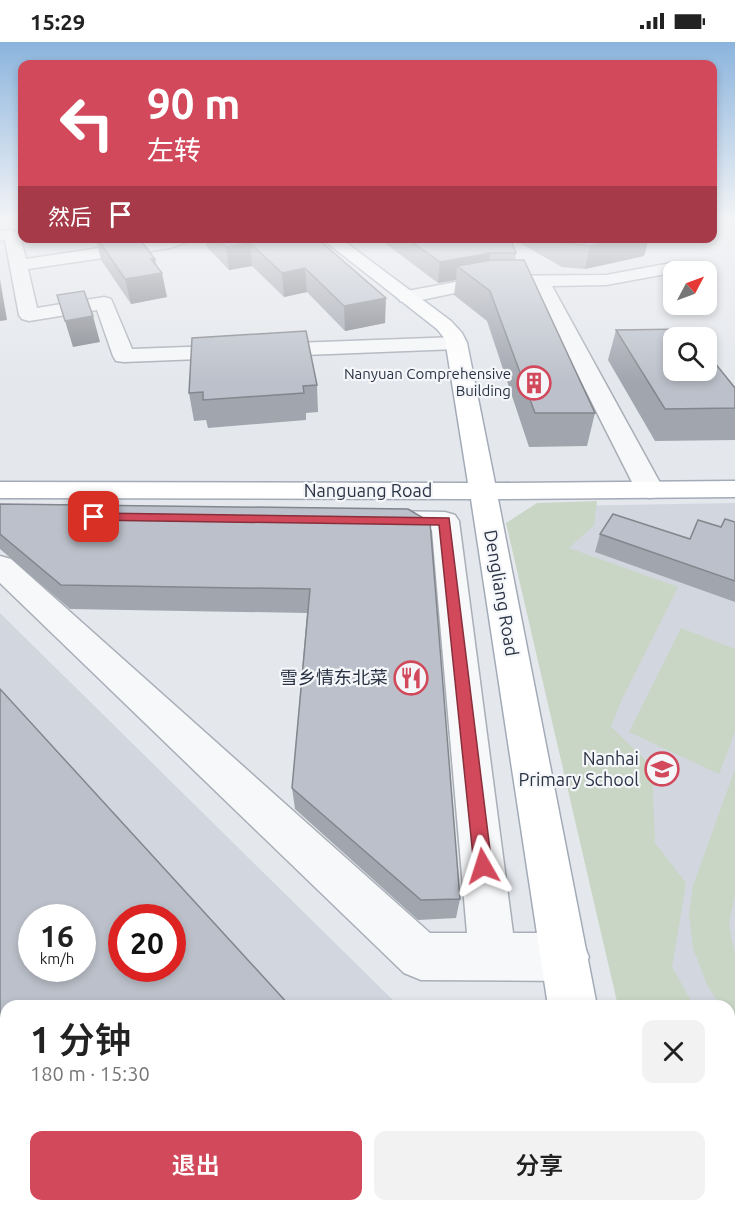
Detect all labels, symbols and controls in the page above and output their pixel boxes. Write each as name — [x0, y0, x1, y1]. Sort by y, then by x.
text: 15:29 — [30, 9, 85, 34]
text: 90 m — [147, 80, 241, 127]
icon: left — [48, 84, 126, 162]
text: 左转 — [147, 135, 201, 165]
icon: arrive — [104, 198, 137, 231]
text: 然后 — [48, 204, 92, 229]
north arrow — [663, 261, 717, 315]
map controls — [663, 261, 717, 381]
button: search — [663, 327, 717, 381]
place label: Nanyuan Comprehensive Building — [344, 365, 511, 399]
building icon: Nanyuan Comprehensive Building — [516, 365, 552, 401]
street label: Nanguang Road — [304, 480, 432, 500]
pin — [68, 491, 119, 542]
icon: arrive — [77, 500, 110, 533]
street label: Dengliang Road — [481, 528, 523, 658]
restaurant icon: 雪乡情东北菜 — [393, 660, 429, 696]
place label: 雪乡情东北菜 — [280, 667, 388, 687]
place label: Nanhai Primary School — [518, 748, 639, 789]
school or university icon: Nanhai Primary School — [644, 751, 680, 787]
position arrow — [451, 834, 515, 898]
speed limit sign: 20 — [108, 904, 186, 982]
text: 16 — [40, 919, 74, 953]
text: km/h — [40, 950, 74, 967]
text: 1 分钟 — [30, 1019, 131, 1060]
button: close — [642, 1020, 705, 1083]
text: 180 m · 15:30 — [30, 1062, 150, 1085]
button: 退出 — [30, 1131, 362, 1200]
button: 分享 — [374, 1131, 705, 1200]

